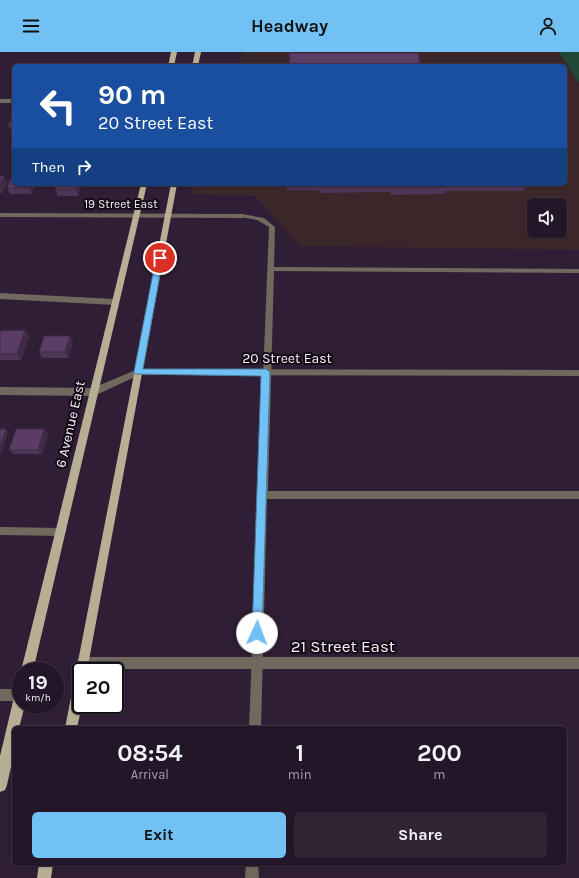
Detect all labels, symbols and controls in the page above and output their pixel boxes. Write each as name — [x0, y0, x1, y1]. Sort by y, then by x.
icon: menu — [20, 15, 42, 37]
text: Headway — [251, 15, 328, 37]
icon: person — [537, 15, 559, 37]
text: 90 m — [98, 78, 166, 111]
icon: left — [32, 80, 84, 132]
text: 20 Street East — [98, 112, 213, 134]
icon: right — [73, 156, 95, 178]
text: Then — [32, 158, 65, 176]
street label: 19 Street East — [84, 197, 158, 211]
map controls — [527, 198, 567, 238]
button: sound — [527, 198, 567, 238]
pin — [143, 241, 177, 275]
icon: arrive — [149, 247, 171, 269]
street label: 20 Street East — [242, 350, 332, 367]
street label: 6 Avenue East — [52, 379, 89, 469]
position arrow — [236, 612, 278, 654]
street label: 21 Street East — [291, 636, 395, 656]
speed limit sign: 20 — [72, 662, 124, 714]
text: 19 — [28, 671, 48, 694]
text: km/h — [25, 692, 51, 704]
text: 08:54 — [117, 739, 183, 767]
text: 1 — [295, 739, 304, 767]
text: 200 — [417, 739, 462, 767]
text: Arrival — [131, 767, 169, 782]
text: min — [288, 767, 312, 782]
text: m — [433, 767, 445, 782]
button: Exit — [32, 812, 286, 858]
button: Share — [294, 812, 547, 858]

